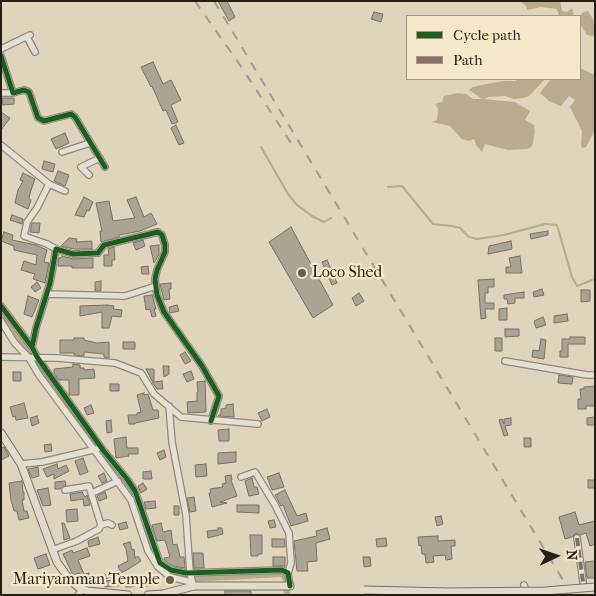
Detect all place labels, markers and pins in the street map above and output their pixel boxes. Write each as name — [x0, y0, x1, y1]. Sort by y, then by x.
place label: Loco Shed — [312, 263, 382, 283]
marker: Loco Shed — [296, 267, 308, 279]
place label: Mariyamman Temple — [13, 570, 160, 590]
marker: Mariyamman Temple — [164, 574, 176, 586]

